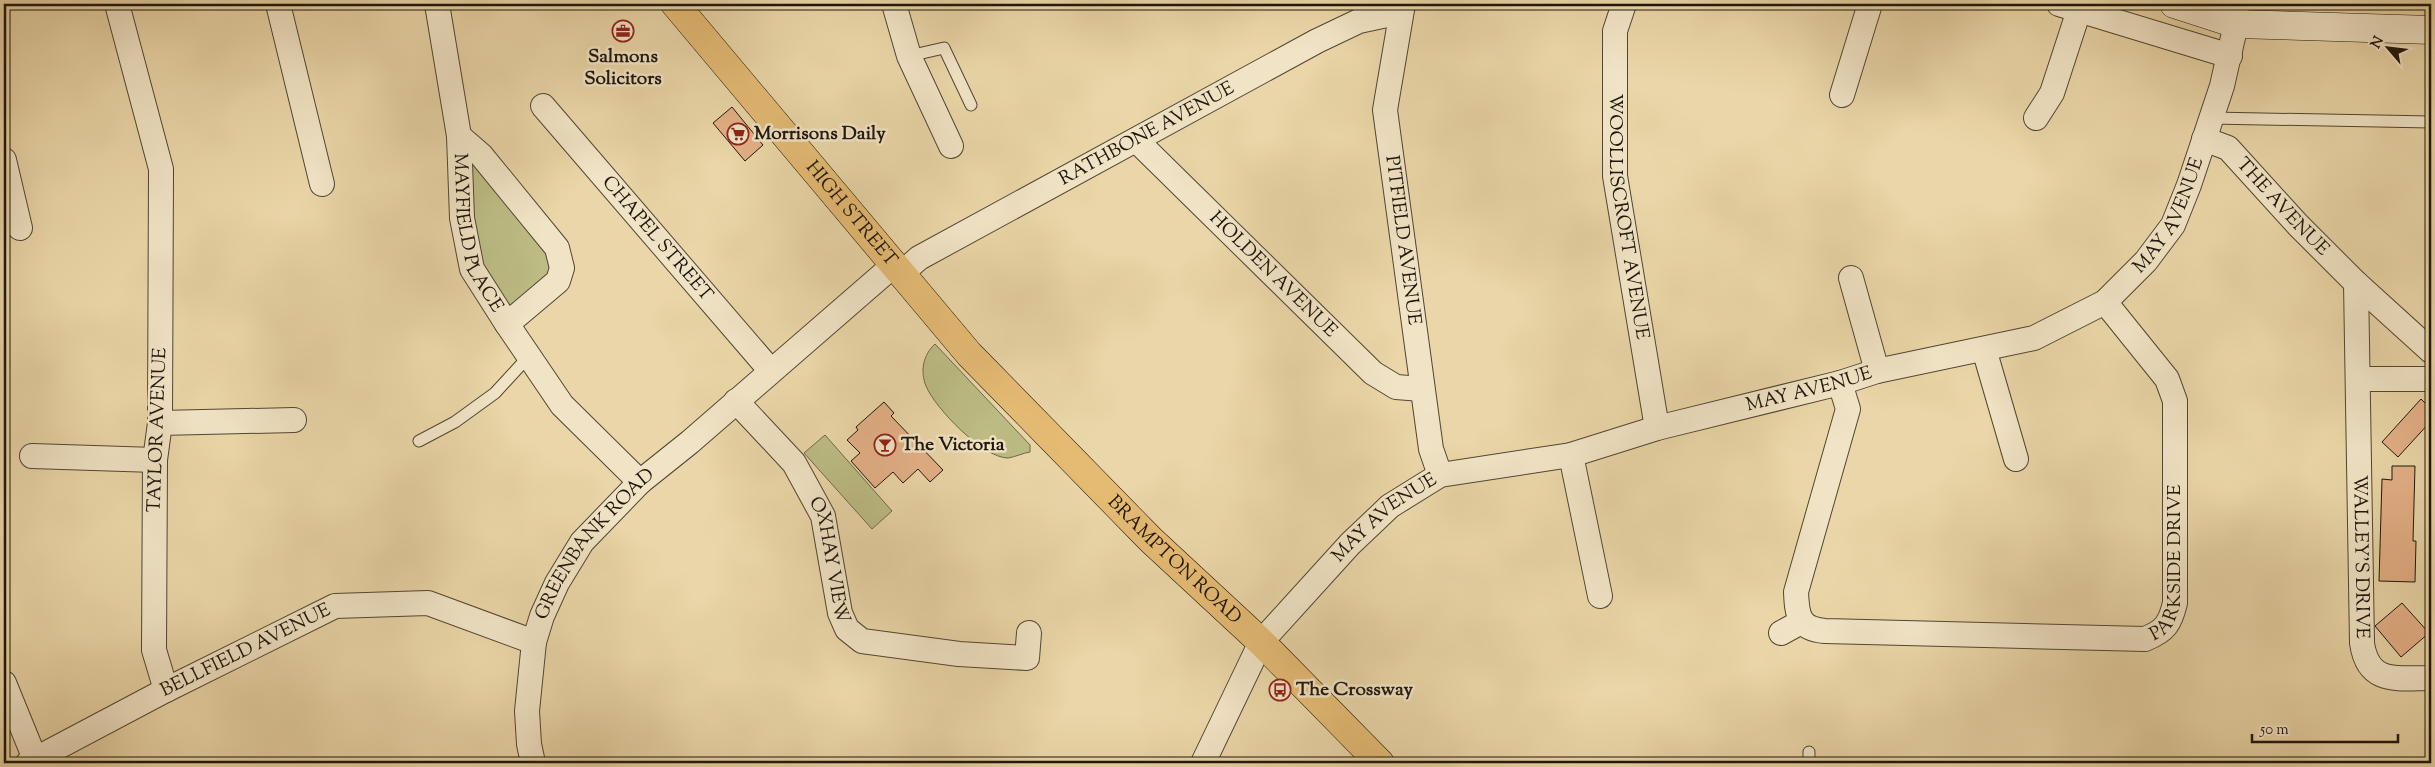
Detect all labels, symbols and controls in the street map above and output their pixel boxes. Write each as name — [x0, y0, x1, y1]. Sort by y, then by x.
office icon: Salmons Solicitors — [611, 19, 635, 43]
north arrow — [2362, 22, 2412, 72]
text: N — [2367, 33, 2390, 52]
place label: Salmons Solicitors — [584, 44, 662, 93]
street label: RATHBONE AVENUE — [1054, 75, 1240, 193]
street label: WOOLLISCROFT AVENUE — [1602, 94, 1656, 342]
place label: Morrisons Daily — [754, 121, 886, 148]
supermarket icon: Morrisons Daily — [726, 122, 750, 146]
street label: THE AVENUE — [2230, 152, 2336, 263]
street label: MAYFIELD PLACE — [446, 153, 510, 318]
street label: PITFIELD AVENUE — [1378, 154, 1428, 327]
street label: MAY AVENUE — [2127, 154, 2211, 280]
street label: HIGH STREET — [799, 155, 904, 272]
street label: CHAPEL STREET — [595, 170, 719, 307]
street label: HOLDEN AVENUE — [1203, 205, 1343, 344]
street label: TAYLOR AVENUE — [142, 347, 174, 513]
street label: MAY AVENUE — [1743, 360, 1876, 419]
place label: The Victoria — [901, 432, 1005, 459]
bar icon: The Victoria — [873, 433, 897, 457]
street label: GREENBANK ROAD — [528, 462, 660, 624]
street label: MAY AVENUE — [1326, 466, 1443, 569]
street label: WALLEY'S DRIVE — [2346, 475, 2375, 640]
street label: PARKSIDE DRIVE — [2145, 484, 2189, 648]
street label: BRAMPTON ROAD — [1101, 489, 1247, 631]
street label: OXHAY VIEW — [802, 492, 857, 628]
street label: BELLFIELD AVENUE — [156, 597, 336, 704]
place label: The Crossway — [1296, 677, 1413, 704]
bus stop icon: The Crossway — [1268, 678, 1292, 702]
scale bar — [2252, 712, 2399, 744]
text: 50 m — [2259, 720, 2289, 741]

